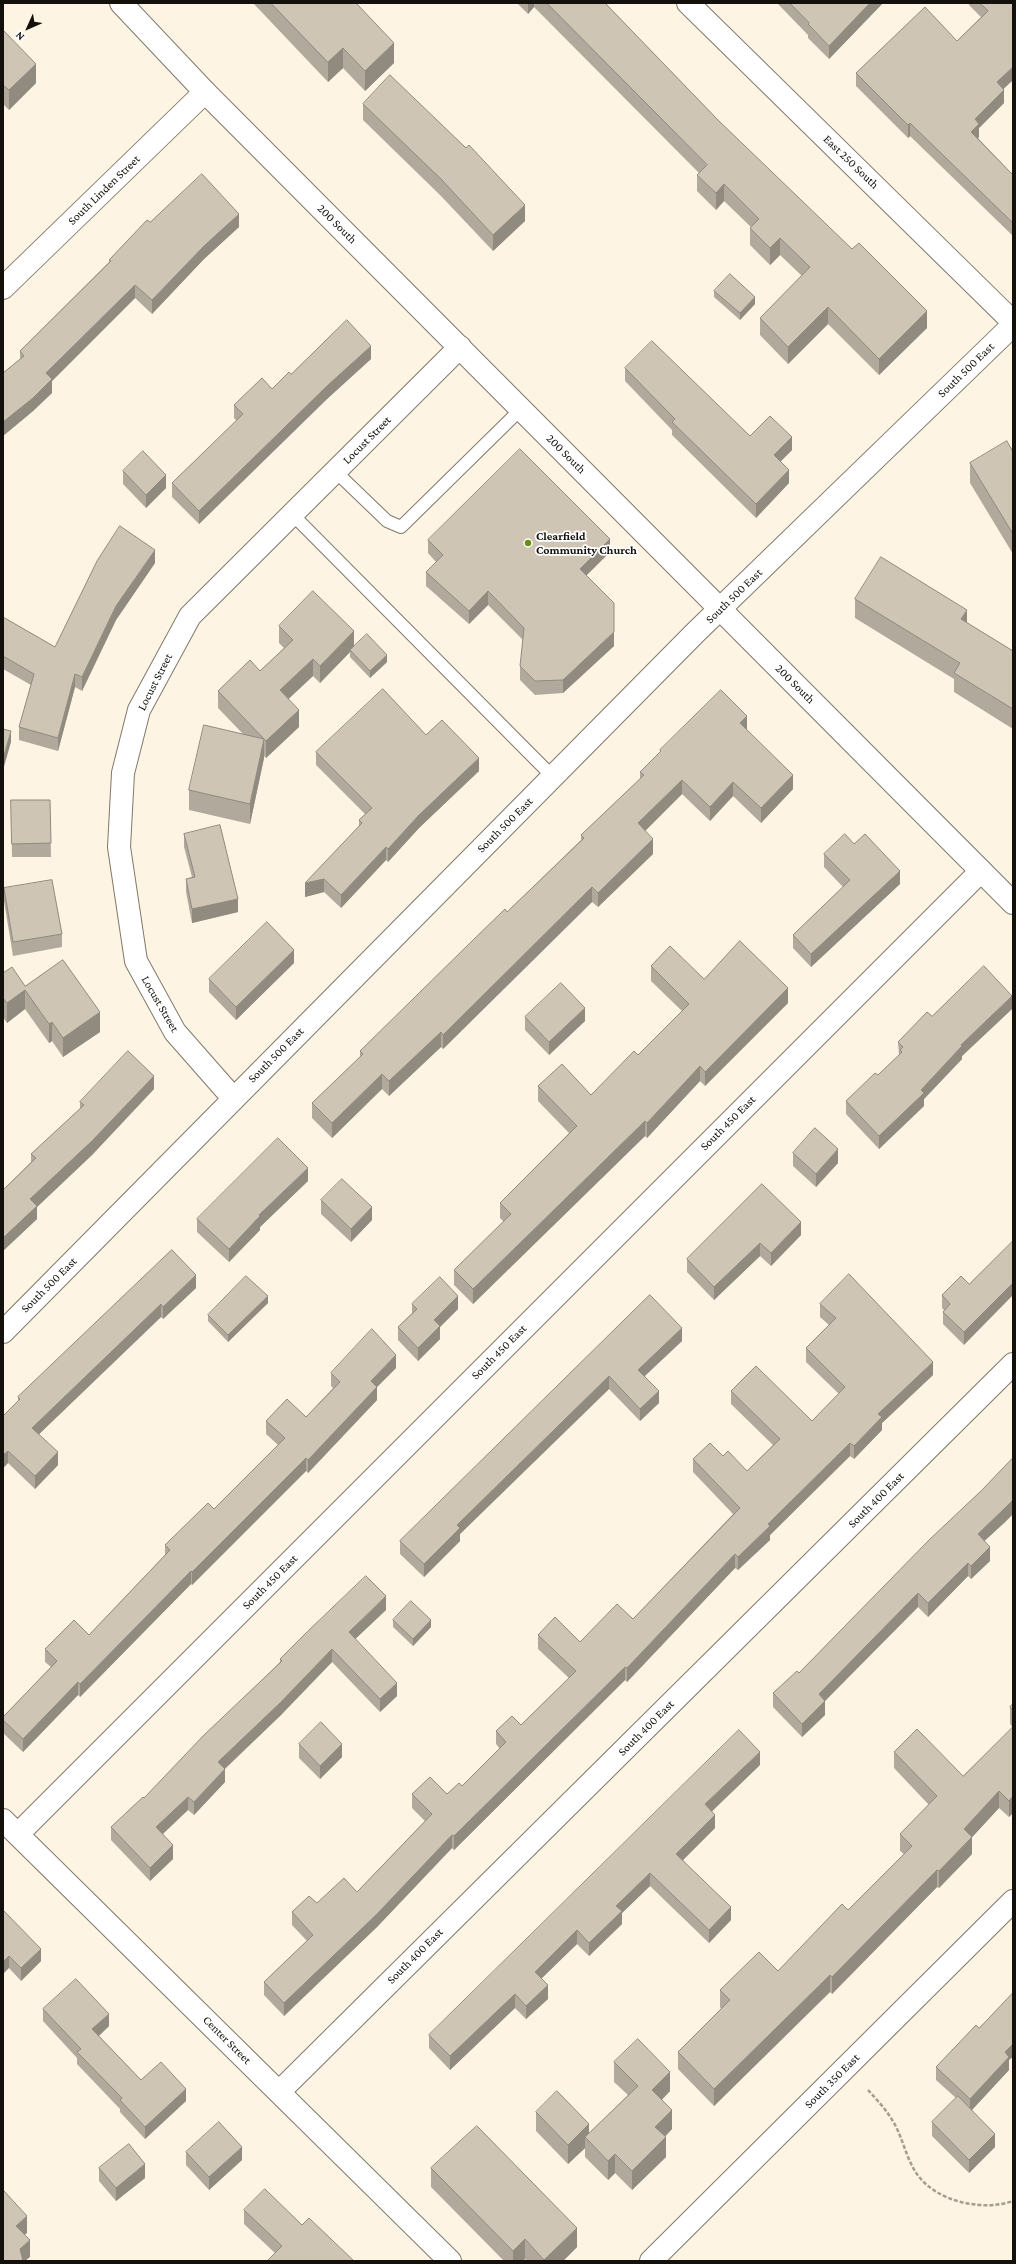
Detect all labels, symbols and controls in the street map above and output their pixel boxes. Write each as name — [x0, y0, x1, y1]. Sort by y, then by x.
north arrow — [8, 8, 48, 48]
text: N — [13, 30, 26, 43]
street label: East 250 South — [820, 132, 882, 192]
street label: South Linden Street — [65, 152, 143, 228]
street label: 200 South — [314, 201, 360, 247]
street label: South 500 East — [935, 340, 997, 400]
street label: Locust Street — [340, 413, 394, 467]
street label: 200 South — [543, 431, 589, 477]
place label: Clearfield Community Church — [536, 529, 637, 557]
marker: Clearfield Community Church — [523, 538, 533, 548]
street label: South 500 East — [703, 566, 765, 626]
street label: Locust Street — [134, 651, 176, 713]
street label: 200 South — [772, 661, 818, 707]
street label: South 500 East — [474, 794, 536, 856]
street label: Locust Street — [138, 973, 182, 1035]
street label: South 500 East — [245, 1024, 307, 1086]
street label: South 450 East — [697, 1092, 759, 1154]
street label: South 500 East — [18, 1254, 80, 1316]
street label: South 450 East — [468, 1321, 530, 1383]
street label: South 400 East — [845, 1469, 907, 1531]
street label: South 450 East — [239, 1551, 301, 1613]
street label: South 400 East — [615, 1697, 677, 1759]
street label: South 400 East — [384, 1925, 446, 1987]
street label: Center Street — [200, 2013, 254, 2067]
street label: South 350 East — [802, 2051, 862, 2111]

